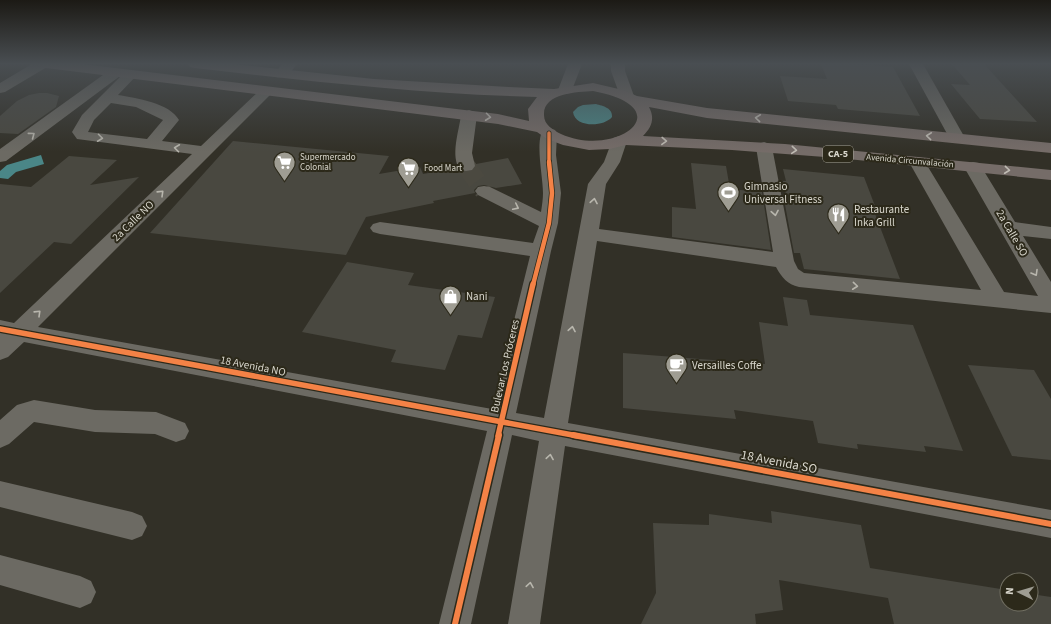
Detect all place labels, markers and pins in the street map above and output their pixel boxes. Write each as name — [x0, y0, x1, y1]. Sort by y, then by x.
supermarket icon: Supermercado Colonial — [272, 149, 298, 182]
place label: Supermercado Colonial — [300, 151, 356, 174]
supermarket icon: Food Mart — [395, 155, 421, 188]
place label: Food Mart — [424, 162, 462, 175]
sports icon: Gimnasio Universal Fitness — [715, 179, 741, 212]
place label: Gimnasio Universal Fitness — [744, 179, 822, 207]
restaurant icon: Restaurante Inka Grill — [826, 202, 852, 235]
place label: Restaurante Inka Grill — [854, 202, 910, 230]
shop icon: Nani — [437, 283, 463, 316]
place label: Nani — [466, 289, 487, 304]
cafe icon: Versailles Coffe — [664, 352, 690, 385]
place label: Versailles Coffe — [692, 358, 762, 373]

